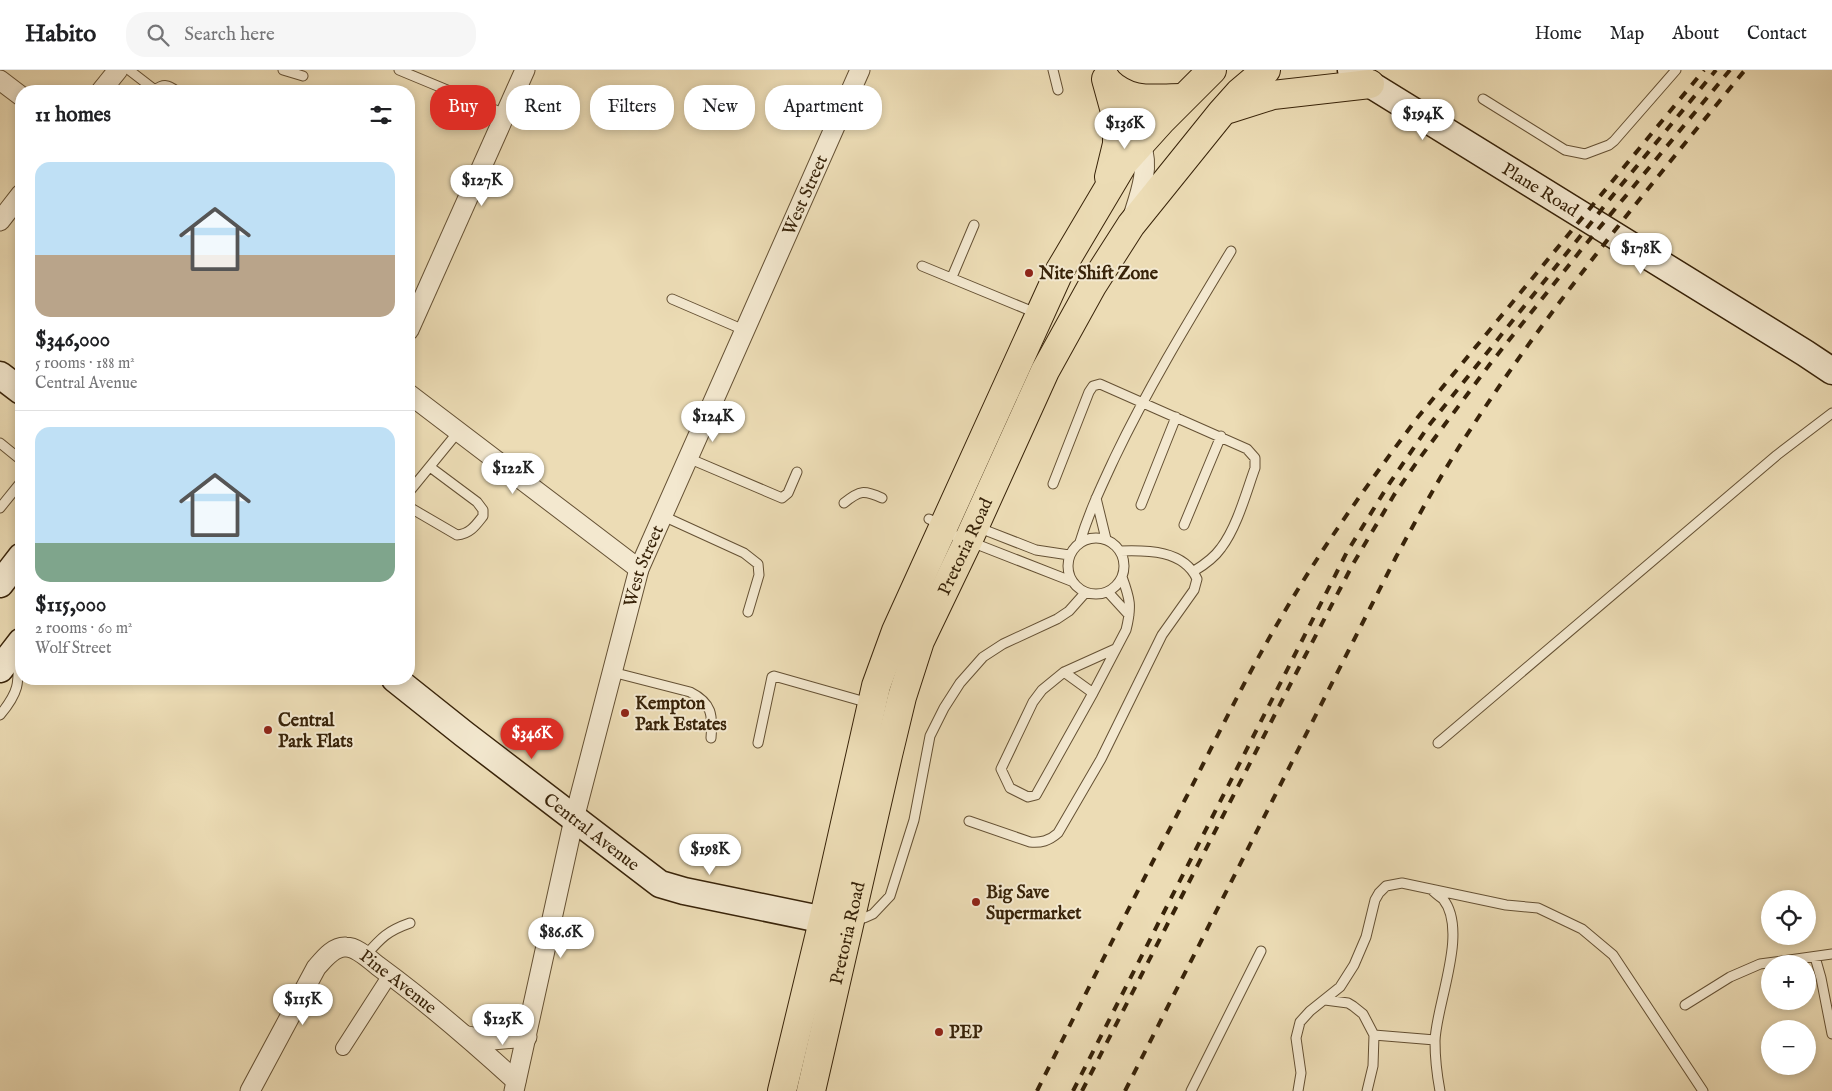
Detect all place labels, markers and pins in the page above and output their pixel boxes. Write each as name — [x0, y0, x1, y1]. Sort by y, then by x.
pin: $194K — [1388, 98, 1458, 141]
pin: $136K — [1090, 108, 1160, 150]
pin: $127K — [447, 164, 517, 207]
pin: $178K — [1606, 232, 1676, 275]
place label: Nite Shift Zone — [1038, 263, 1159, 286]
marker: Nite Shift Zone — [1023, 267, 1035, 279]
pin: $124K — [678, 400, 748, 443]
pin: $122K — [478, 452, 548, 495]
place label: Kempton Park Estates — [635, 693, 727, 737]
marker: Kempton Park Estates — [619, 707, 631, 719]
place label: Central Park Flats — [278, 710, 353, 754]
pin: $346K — [497, 718, 567, 760]
marker: Central Park Flats — [262, 724, 274, 736]
pin: $198K — [675, 834, 745, 876]
place label: Big Save Supermarket — [986, 882, 1082, 926]
marker: Big Save Supermarket — [970, 896, 982, 908]
pin: $86.6K — [520, 916, 602, 959]
pin: $115K — [268, 984, 338, 1026]
pin: $125K — [468, 1004, 538, 1046]
place label: PEP — [949, 1022, 983, 1045]
marker: PEP — [933, 1026, 945, 1038]

